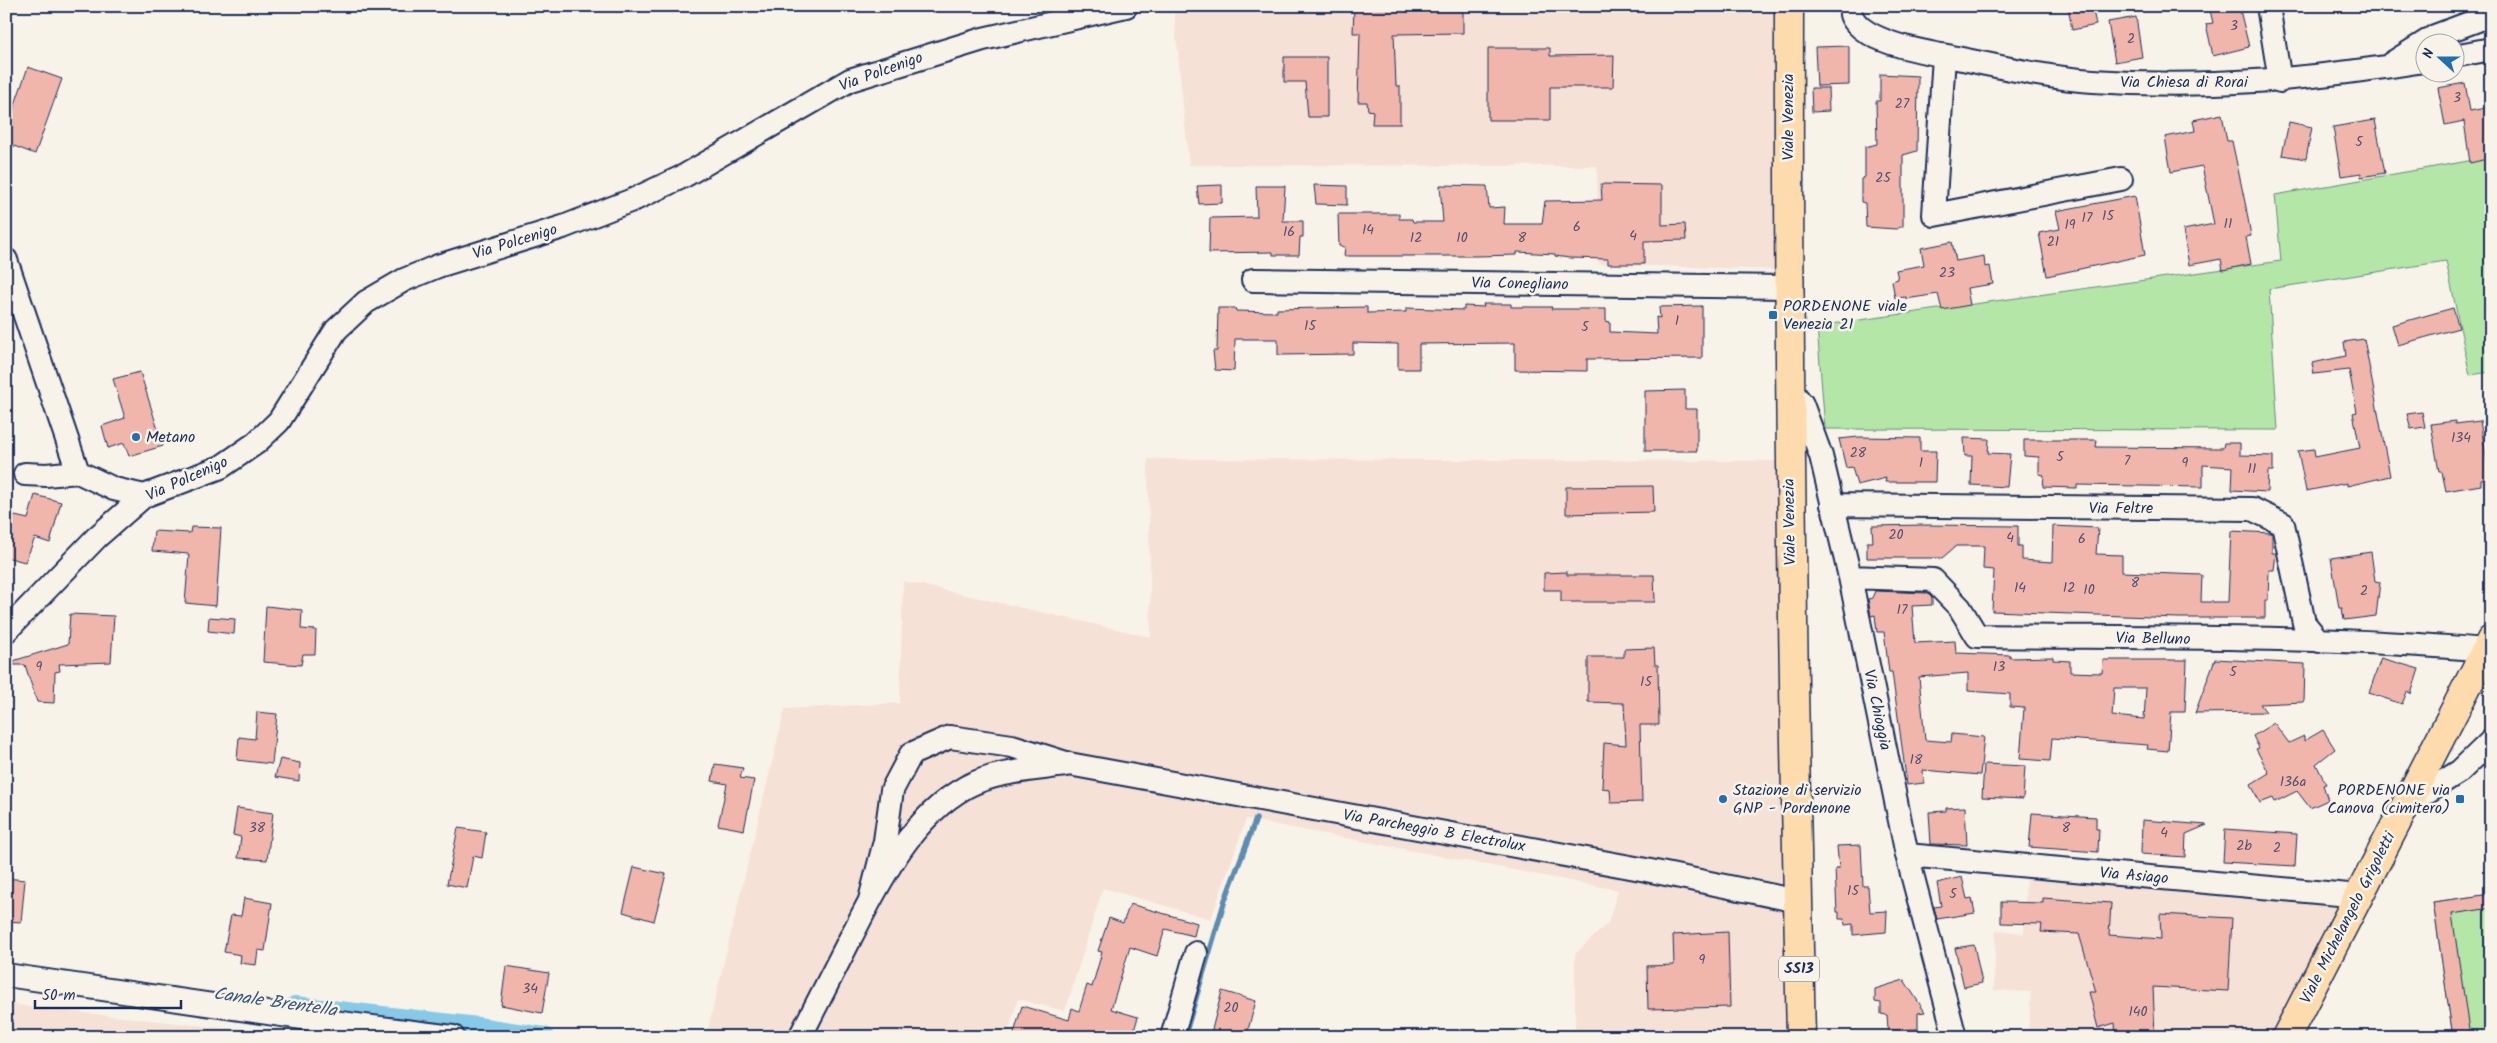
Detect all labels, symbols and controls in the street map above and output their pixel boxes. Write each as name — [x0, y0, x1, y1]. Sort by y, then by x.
house number: 3 — [2230, 15, 2238, 37]
house number: 2 — [2127, 28, 2135, 50]
north arrow — [2414, 32, 2464, 82]
street label: Via Polcenigo — [836, 45, 926, 99]
text: N — [2417, 45, 2441, 62]
street label: Via Chiesa di Rorai — [2120, 70, 2249, 95]
street label: Viale Venezia — [1776, 73, 1801, 161]
house number: 3 — [2453, 87, 2461, 109]
house number: 27 — [1895, 93, 1910, 115]
house number: 5 — [2355, 131, 2364, 153]
house number: 25 — [1875, 167, 1892, 189]
house number: 15 — [2102, 205, 2115, 227]
house number: 17 — [2082, 207, 2093, 229]
house number: 11 — [2224, 213, 2232, 235]
house number: 19 — [2064, 214, 2076, 236]
house number: 6 — [1573, 216, 1581, 238]
street label: Via Polcenigo — [469, 217, 561, 267]
house number: 14 — [1362, 219, 1374, 241]
house number: 16 — [1283, 221, 1295, 243]
house number: 4 — [1629, 225, 1637, 247]
house number: 12 — [1410, 227, 1422, 249]
house number: 10 — [1456, 227, 1468, 249]
house number: 8 — [1518, 227, 1527, 249]
house number: 21 — [2047, 231, 2059, 253]
house number: 23 — [1939, 262, 1955, 284]
street label: Via Conegliano — [1471, 271, 1569, 297]
place label: PORDENONE viale Venezia 21 — [1783, 294, 1907, 337]
marker: PORDENONE viale Venezia 21 — [1767, 309, 1779, 321]
house number: 1 — [1675, 310, 1679, 332]
house number: 15 — [1304, 315, 1317, 337]
house number: 5 — [1581, 316, 1590, 338]
place label: Metano — [146, 425, 195, 450]
house number: 134 — [2451, 427, 2471, 449]
marker: Metano — [130, 431, 142, 443]
house number: 28 — [1850, 442, 1867, 464]
house number: 5 — [2056, 446, 2065, 468]
street label: Via Polcenigo — [142, 450, 232, 508]
house number: 7 — [2124, 450, 2131, 472]
house number: 1 — [1919, 452, 1923, 474]
house number: 9 — [2182, 452, 2189, 474]
house number: 11 — [2248, 458, 2256, 480]
street label: Viale Venezia — [1777, 478, 1803, 566]
street label: Via Feltre — [2089, 496, 2153, 521]
house number: 20 — [1888, 524, 1904, 546]
house number: 4 — [2006, 527, 2014, 549]
house number: 6 — [2078, 528, 2086, 550]
house number: 8 — [2131, 572, 2140, 594]
house number: 14 — [2014, 577, 2026, 599]
house number: 12 — [2063, 577, 2075, 599]
house number: 10 — [2083, 579, 2095, 601]
house number: 2 — [2360, 580, 2368, 602]
house number: 17 — [1897, 599, 1908, 621]
street label: Via Belluno — [2115, 626, 2191, 652]
house number: 9 — [36, 656, 43, 678]
house number: 13 — [1993, 656, 2005, 678]
house number: 5 — [2229, 661, 2238, 683]
street label: Via Chioggia — [1856, 667, 1898, 753]
house number: 15 — [1640, 671, 1653, 693]
house number: 18 — [1910, 749, 1923, 771]
house number: 136a — [2280, 771, 2306, 793]
place label: Stazione di servizio GNP - Pordenone — [1733, 778, 1862, 821]
place label: PORDENONE via Canova (cimitero) — [2327, 778, 2450, 821]
marker: Stazione di servizio GNP - Pordenone — [1717, 793, 1729, 805]
marker: PORDENONE via Canova (cimitero) — [2454, 793, 2466, 805]
street label: Via Parcheggio B Electrolux — [1341, 803, 1528, 860]
house number: 38 — [249, 817, 266, 839]
house number: 8 — [2062, 817, 2071, 839]
house number: 4 — [2160, 822, 2168, 844]
street label: Viale Michelangelo Grigoletti — [2294, 827, 2403, 1008]
house number: 2b — [2236, 835, 2252, 857]
house number: 2 — [2273, 837, 2281, 859]
street label: Via Asiago — [2099, 861, 2169, 891]
house number: 15 — [1847, 880, 1860, 902]
house number: 5 — [1949, 883, 1958, 905]
house number: 9 — [1699, 949, 1706, 971]
road number: SS13 — [1779, 956, 1819, 982]
scale bar — [35, 978, 181, 1010]
house number: 34 — [522, 978, 538, 1000]
water label: Canale Brentella — [211, 980, 340, 1026]
text: 50 m — [42, 984, 76, 1008]
house number: 20 — [1223, 997, 1239, 1019]
house number: 140 — [2128, 1001, 2148, 1023]

